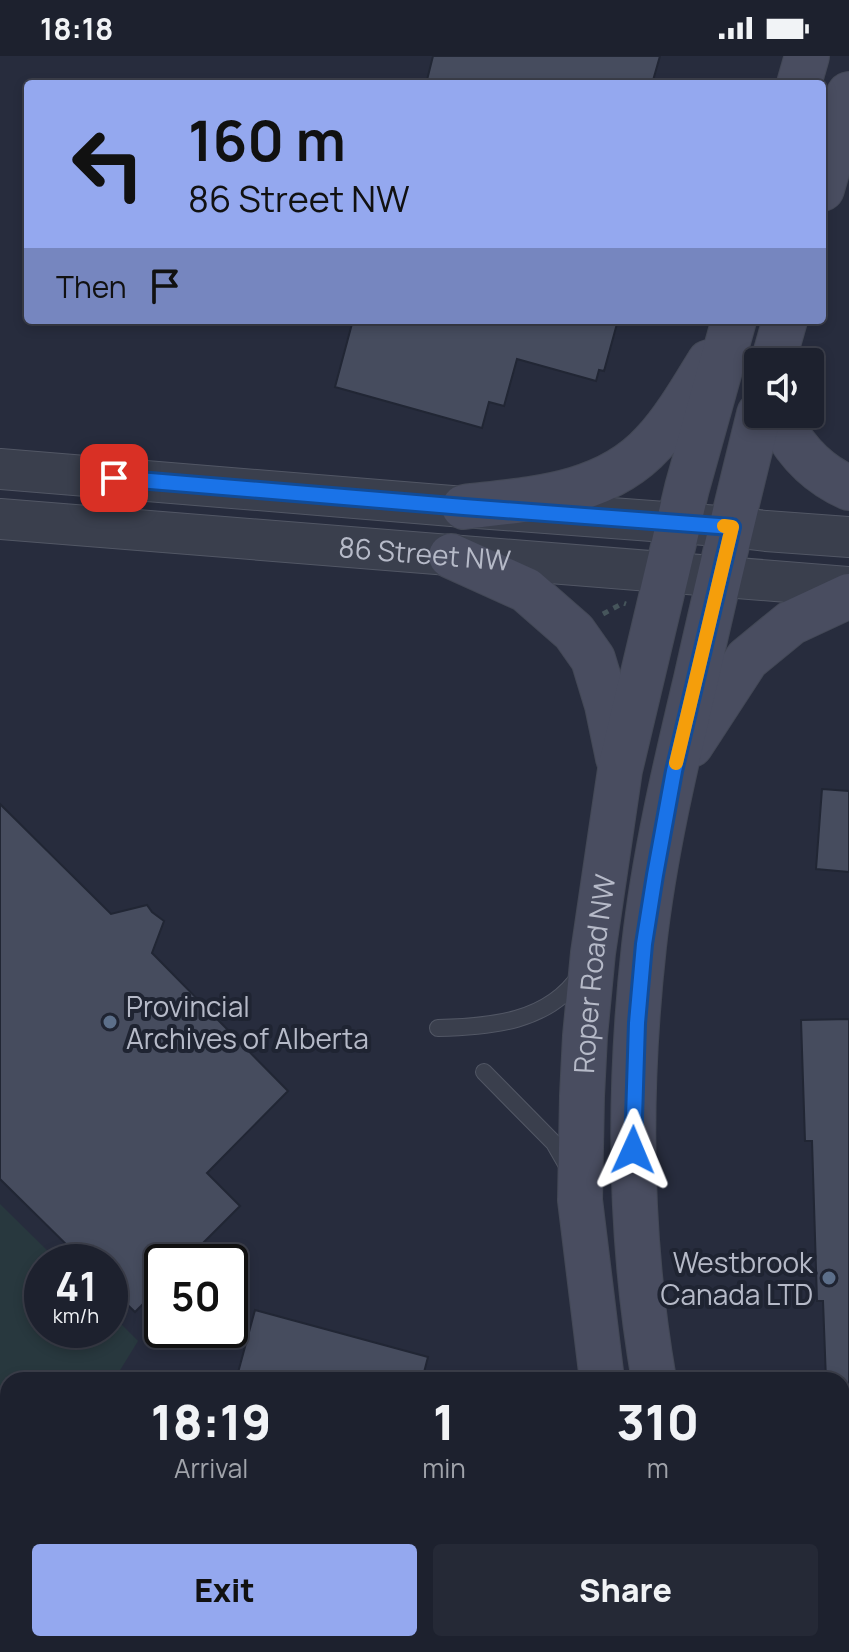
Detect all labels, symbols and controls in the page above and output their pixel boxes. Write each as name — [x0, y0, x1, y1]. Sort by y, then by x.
text: 18:18 — [40, 8, 113, 49]
text: 160 m — [188, 101, 346, 178]
icon: left — [56, 112, 160, 216]
text: 86 Street NW — [188, 174, 410, 223]
icon: arrive — [143, 264, 187, 308]
text: Then — [56, 266, 127, 307]
map controls — [744, 348, 824, 428]
button: sound — [744, 348, 824, 428]
pin — [80, 444, 148, 512]
icon: arrive — [92, 456, 136, 500]
street label: 86 Street NW — [337, 527, 512, 579]
street label: Roper Road NW — [564, 872, 623, 1074]
place label: Provincial Archives of Alberta — [126, 987, 369, 1057]
marker: Provincial Archives of Alberta — [101, 1013, 119, 1031]
position arrow — [591, 1108, 675, 1192]
place label: Westbrook Canada LTD — [660, 1243, 814, 1313]
speed limit sign: 50 — [144, 1244, 248, 1348]
text: 41 — [55, 1258, 97, 1313]
marker: Westbrook Canada LTD — [820, 1269, 838, 1287]
text: km/h — [53, 1302, 99, 1329]
text: 18:19 — [151, 1389, 271, 1454]
text: 1 — [433, 1389, 455, 1454]
text: 310 — [617, 1389, 699, 1454]
text: Arrival — [174, 1450, 248, 1486]
text: min — [422, 1450, 466, 1486]
text: m — [647, 1450, 669, 1486]
button: Exit — [32, 1544, 417, 1636]
button: Share — [433, 1544, 818, 1636]

